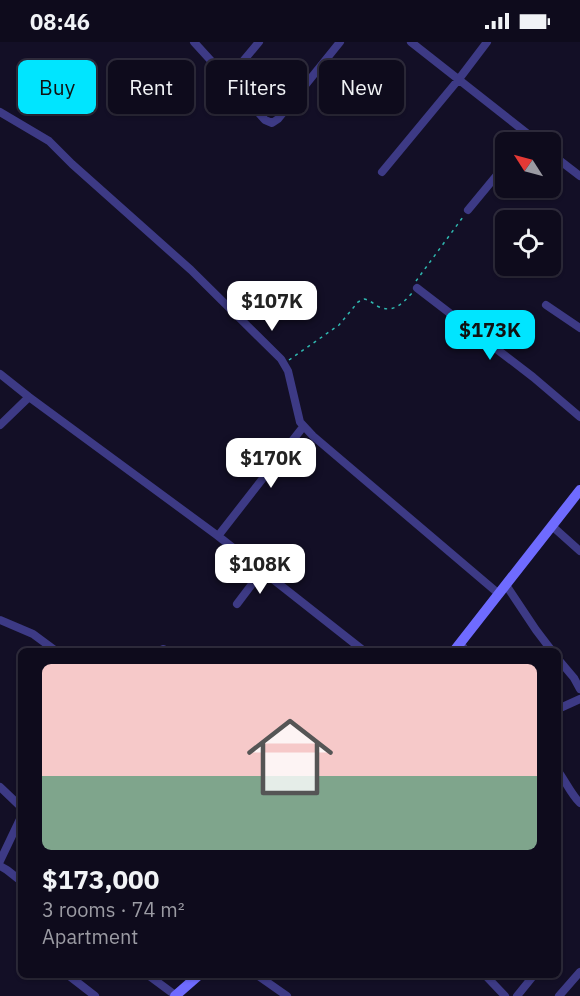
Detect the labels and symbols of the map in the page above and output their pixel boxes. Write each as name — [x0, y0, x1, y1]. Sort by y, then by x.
north arrow — [495, 132, 561, 198]
pin: $107K — [230, 281, 314, 332]
pin: $173K — [448, 310, 532, 361]
pin: $170K — [229, 438, 313, 489]
pin: $108K — [218, 544, 302, 595]

